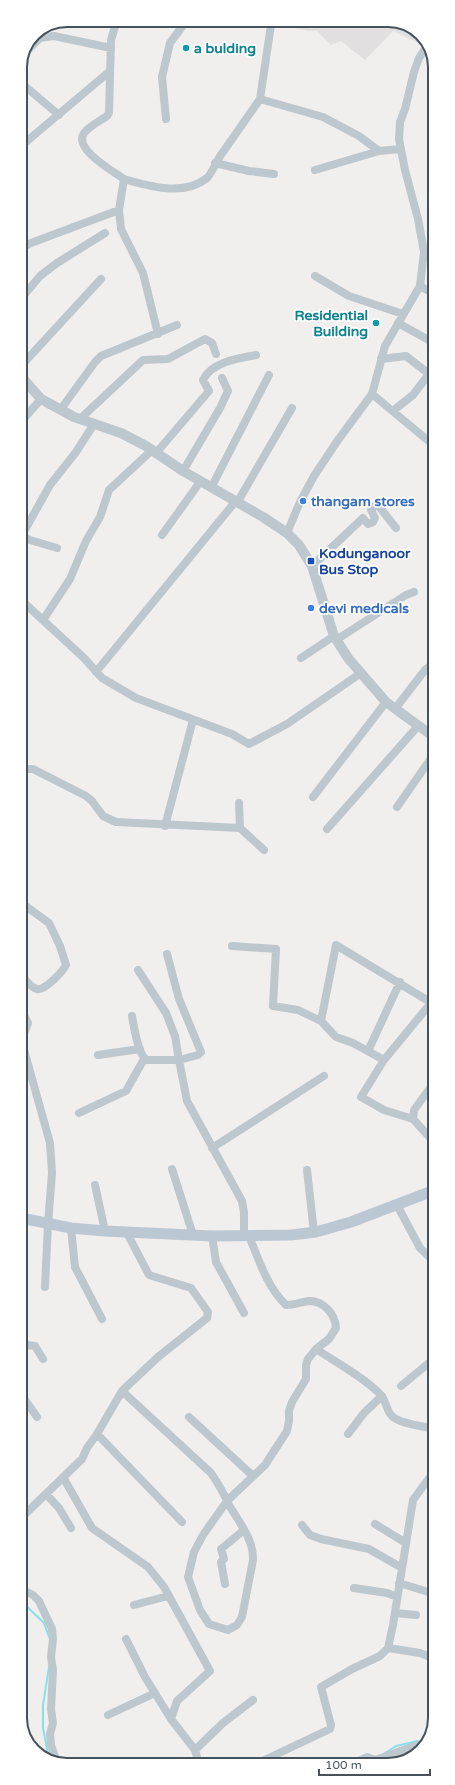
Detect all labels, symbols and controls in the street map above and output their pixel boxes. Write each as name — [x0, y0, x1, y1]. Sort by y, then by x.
place label: a bulding — [194, 40, 256, 57]
marker: a bulding — [181, 43, 191, 53]
place label: Residential Building — [295, 307, 368, 340]
marker: Residential Building — [371, 318, 381, 328]
place label: thangam stores — [310, 493, 415, 510]
marker: thangam stores — [298, 496, 308, 506]
place label: Kodunganoor Bus Stop — [319, 545, 411, 578]
marker: Kodunganoor Bus Stop — [306, 556, 316, 566]
place label: devi medicals — [319, 600, 409, 617]
marker: devi medicals — [306, 603, 316, 613]
scale bar — [319, 1751, 430, 1777]
text: 100 m — [325, 1758, 362, 1772]

